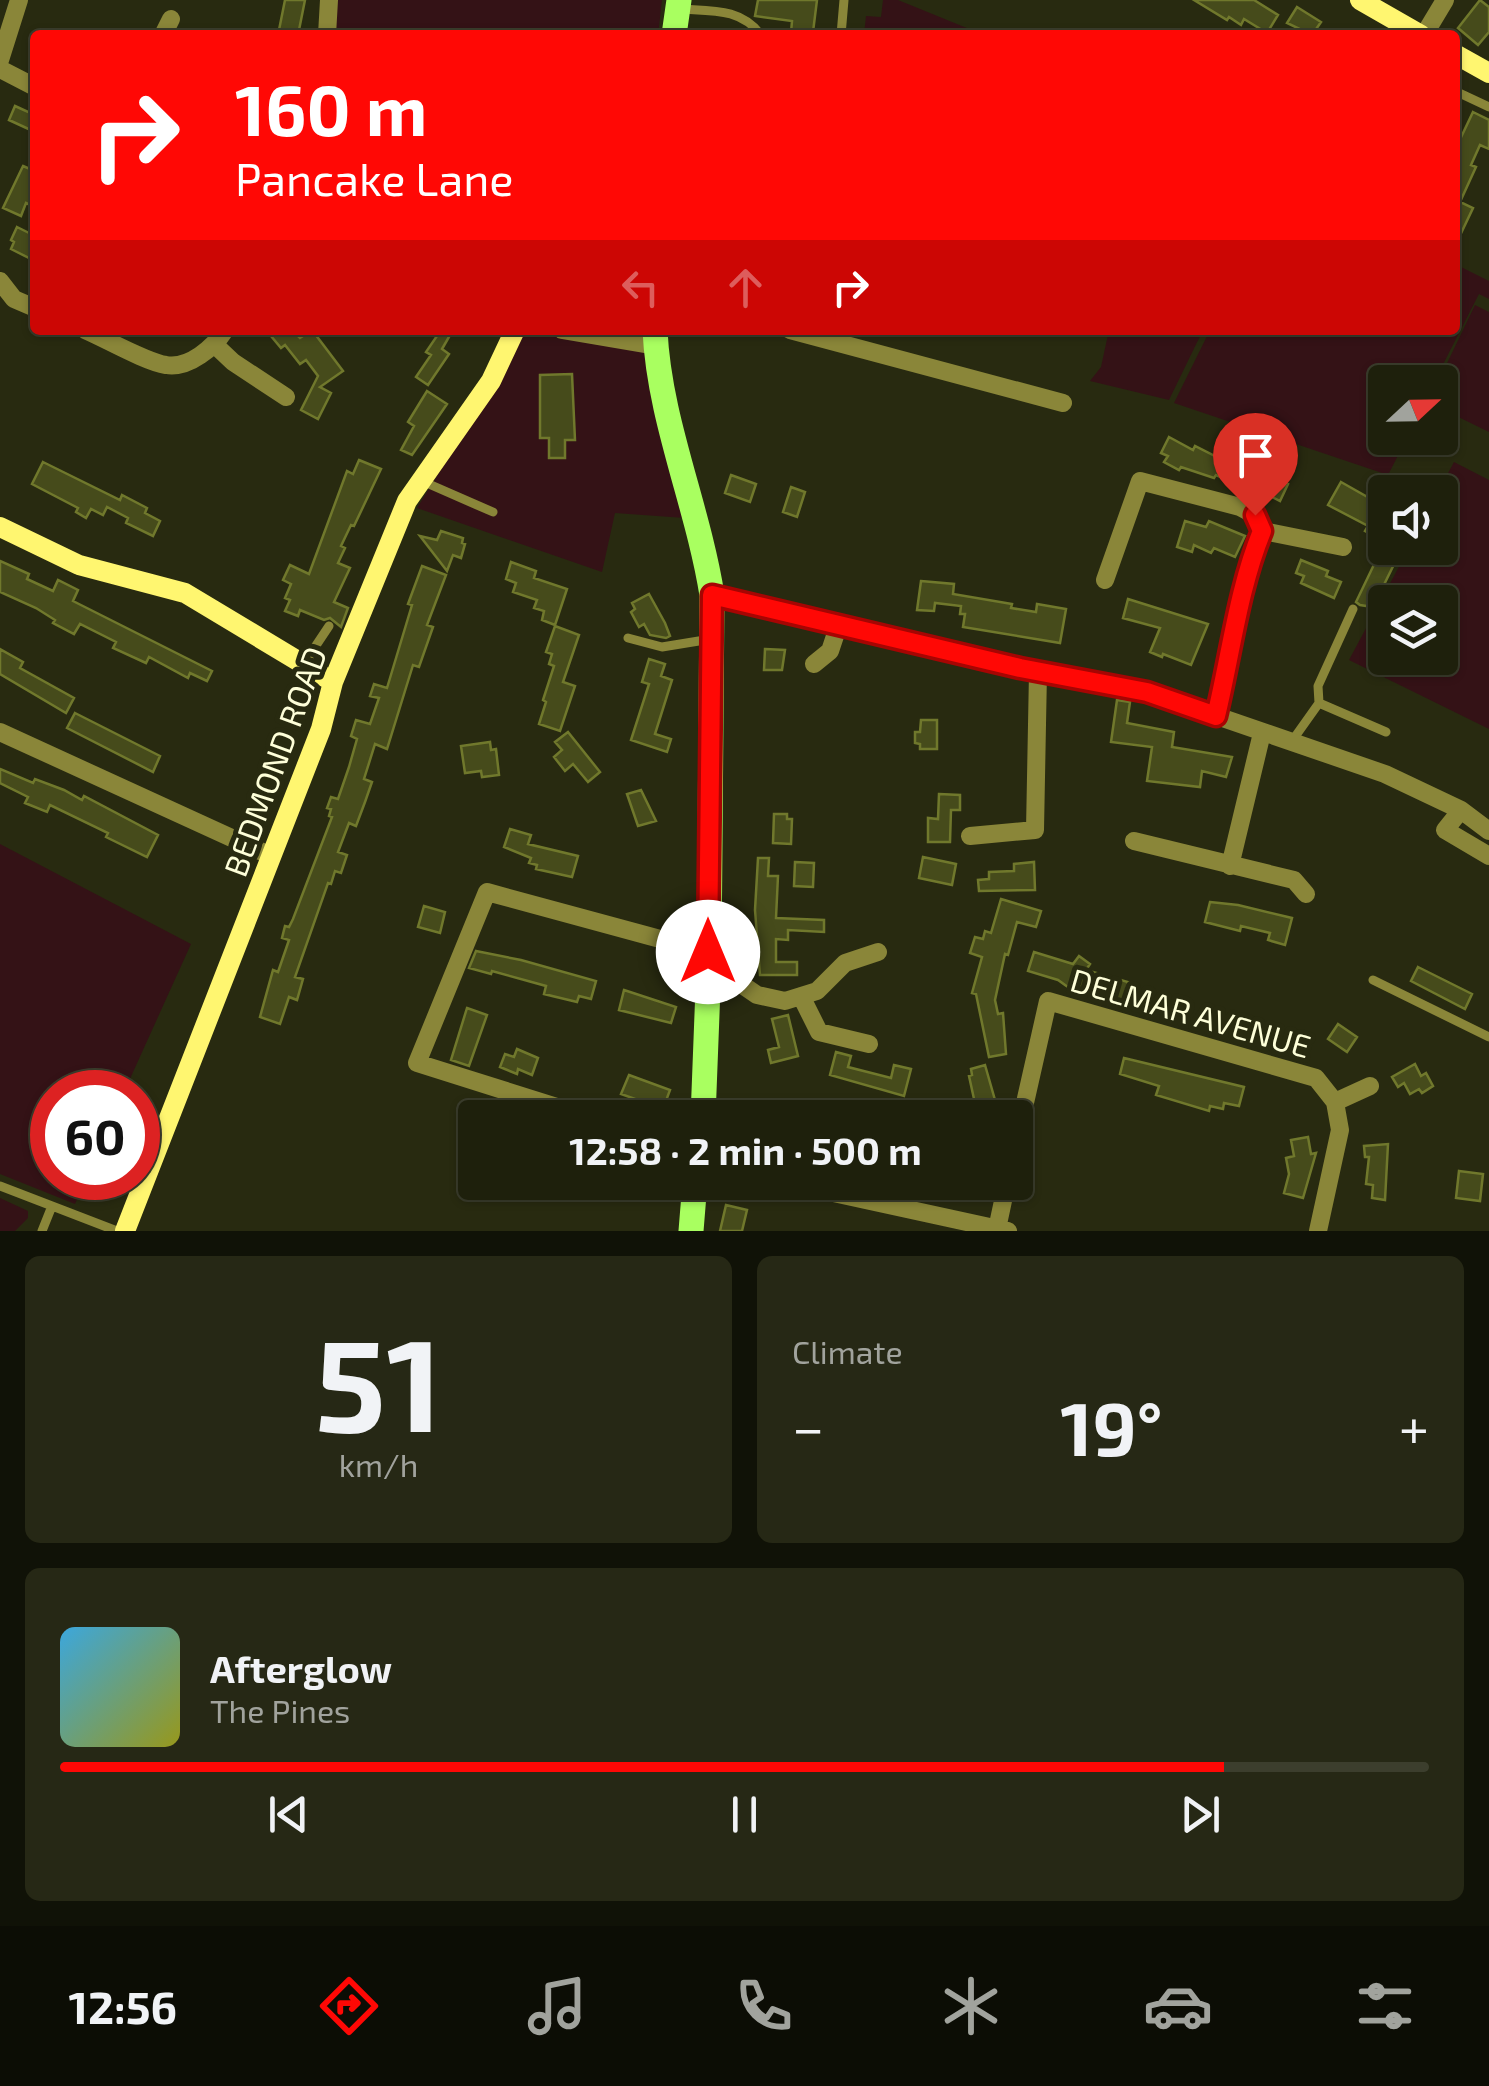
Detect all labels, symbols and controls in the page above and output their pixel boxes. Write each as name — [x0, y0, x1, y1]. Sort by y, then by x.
text: 160 m — [235, 66, 428, 150]
icon: right — [70, 70, 200, 200]
text: Pancake Lane — [235, 151, 514, 205]
icon: left — [613, 260, 668, 315]
icon: ahead — [718, 260, 773, 315]
icon: right — [823, 260, 878, 315]
north arrow — [1368, 365, 1458, 455]
map controls — [1368, 365, 1458, 675]
pin — [1213, 413, 1298, 516]
icon: arrive — [1228, 428, 1283, 483]
button: sound — [1368, 475, 1458, 565]
button: layers — [1368, 585, 1458, 675]
street label: BEDMOND ROAD — [215, 641, 333, 881]
position arrow — [656, 900, 760, 1004]
street label: DELMAR AVENUE — [1067, 960, 1315, 1064]
speed limit sign: 60 — [30, 1070, 160, 1200]
text: 12:58 · 2 min · 500 m — [569, 1127, 922, 1173]
text: 51 — [315, 1302, 442, 1458]
text: Climate — [792, 1332, 903, 1370]
text: 19° — [1060, 1381, 1163, 1471]
text: − — [792, 1393, 824, 1459]
text: + — [1399, 1393, 1429, 1459]
text: km/h — [339, 1445, 418, 1483]
text: Afterglow — [210, 1645, 392, 1691]
text: The Pines — [210, 1691, 350, 1729]
icon: previous — [261, 1787, 316, 1842]
icon: pause — [717, 1787, 772, 1842]
icon: next — [1173, 1787, 1228, 1842]
icon: directions — [314, 1971, 384, 2041]
icon: music — [522, 1971, 592, 2041]
icon: phone — [729, 1971, 799, 2041]
icon: climate — [936, 1971, 1006, 2041]
icon: car — [1143, 1971, 1213, 2041]
icon: filters — [1350, 1971, 1420, 2041]
text: 12:56 — [69, 1979, 177, 2033]

